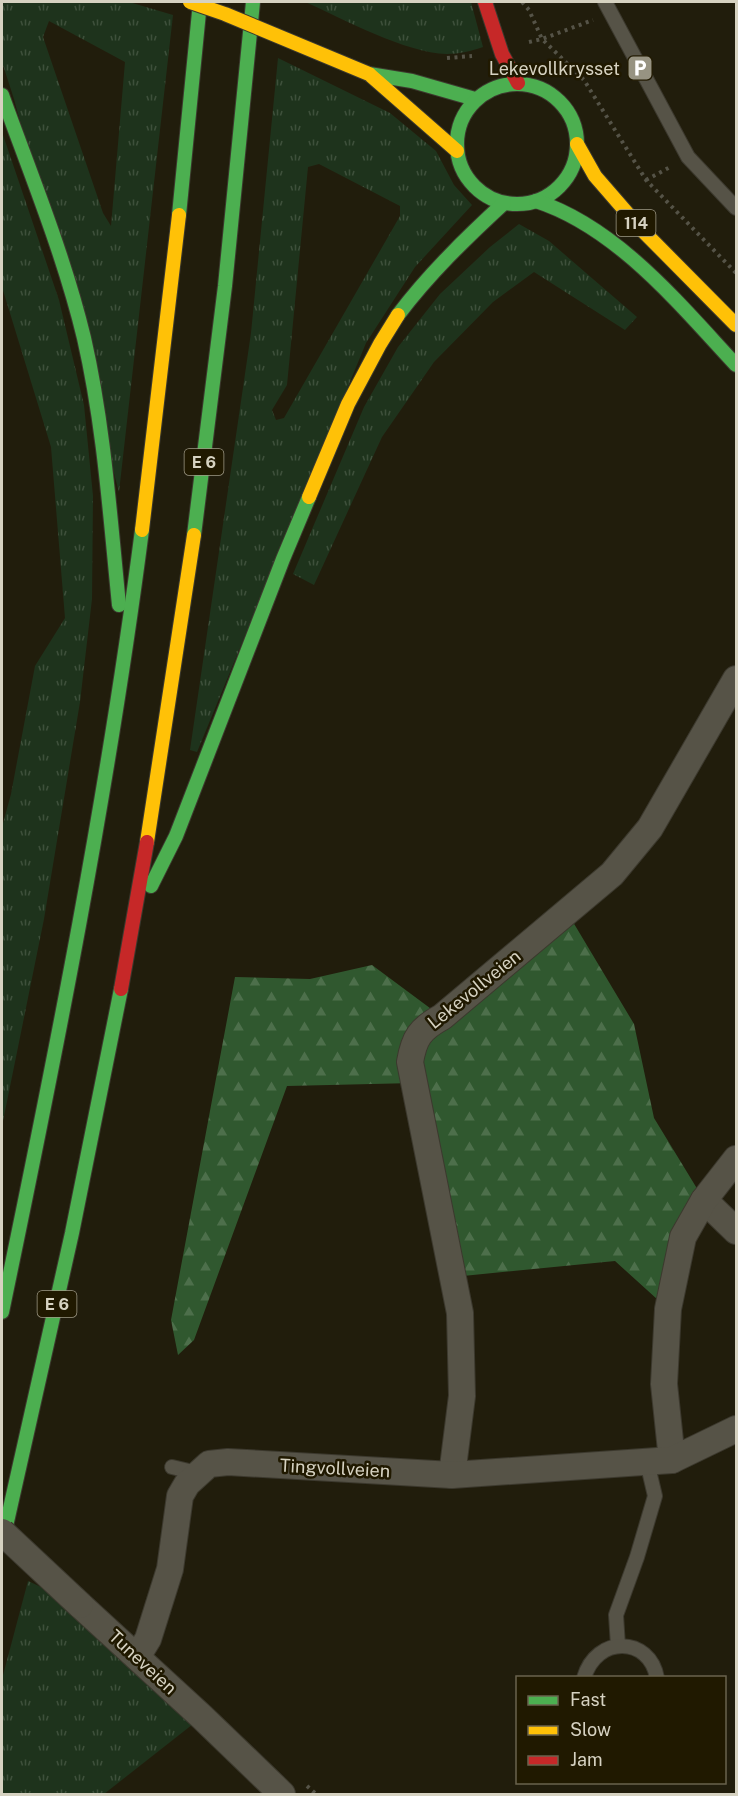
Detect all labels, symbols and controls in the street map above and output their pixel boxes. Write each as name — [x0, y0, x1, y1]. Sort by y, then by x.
parking icon: Lekevollkrysset — [625, 53, 655, 83]
place label: Lekevollkrysset — [489, 58, 620, 79]
road number: 114 — [616, 210, 656, 236]
road number: E 6 — [184, 449, 224, 475]
street label: Lekevollveien — [423, 945, 525, 1033]
road number: E 6 — [38, 1291, 76, 1317]
street label: Tingvollveien — [279, 1455, 391, 1481]
street label: Tuneveien — [105, 1625, 181, 1699]
legend — [516, 1676, 726, 1784]
text: Fast — [570, 1689, 606, 1710]
text: Slow — [570, 1719, 611, 1740]
text: Jam — [570, 1749, 603, 1770]

